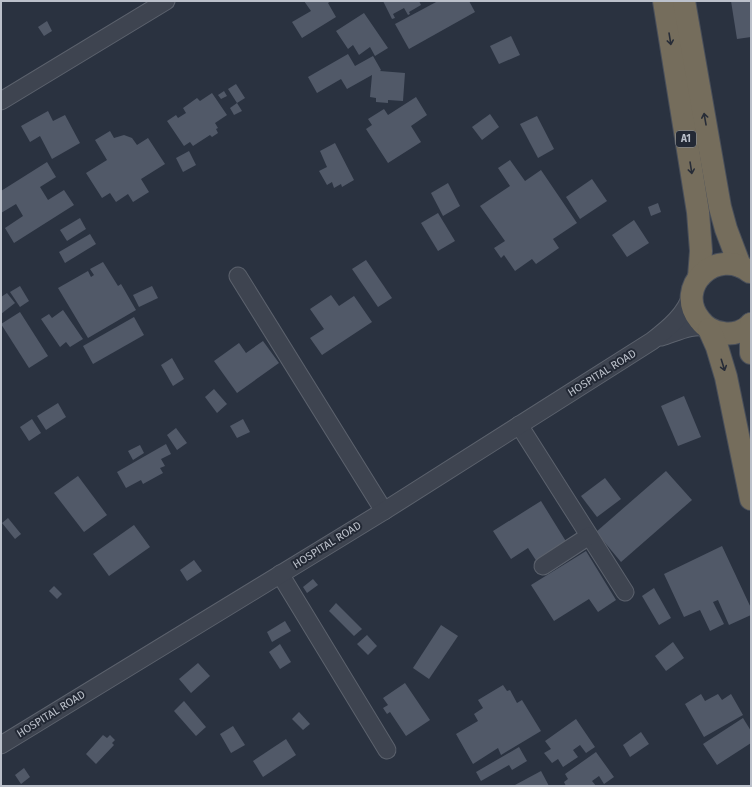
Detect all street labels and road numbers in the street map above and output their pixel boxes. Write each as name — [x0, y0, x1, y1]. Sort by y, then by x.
road number: A1 — [676, 131, 696, 147]
street label: HOSPITAL ROAD — [565, 347, 639, 399]
street label: HOSPITAL ROAD — [290, 519, 364, 571]
street label: HOSPITAL ROAD — [14, 688, 88, 740]

